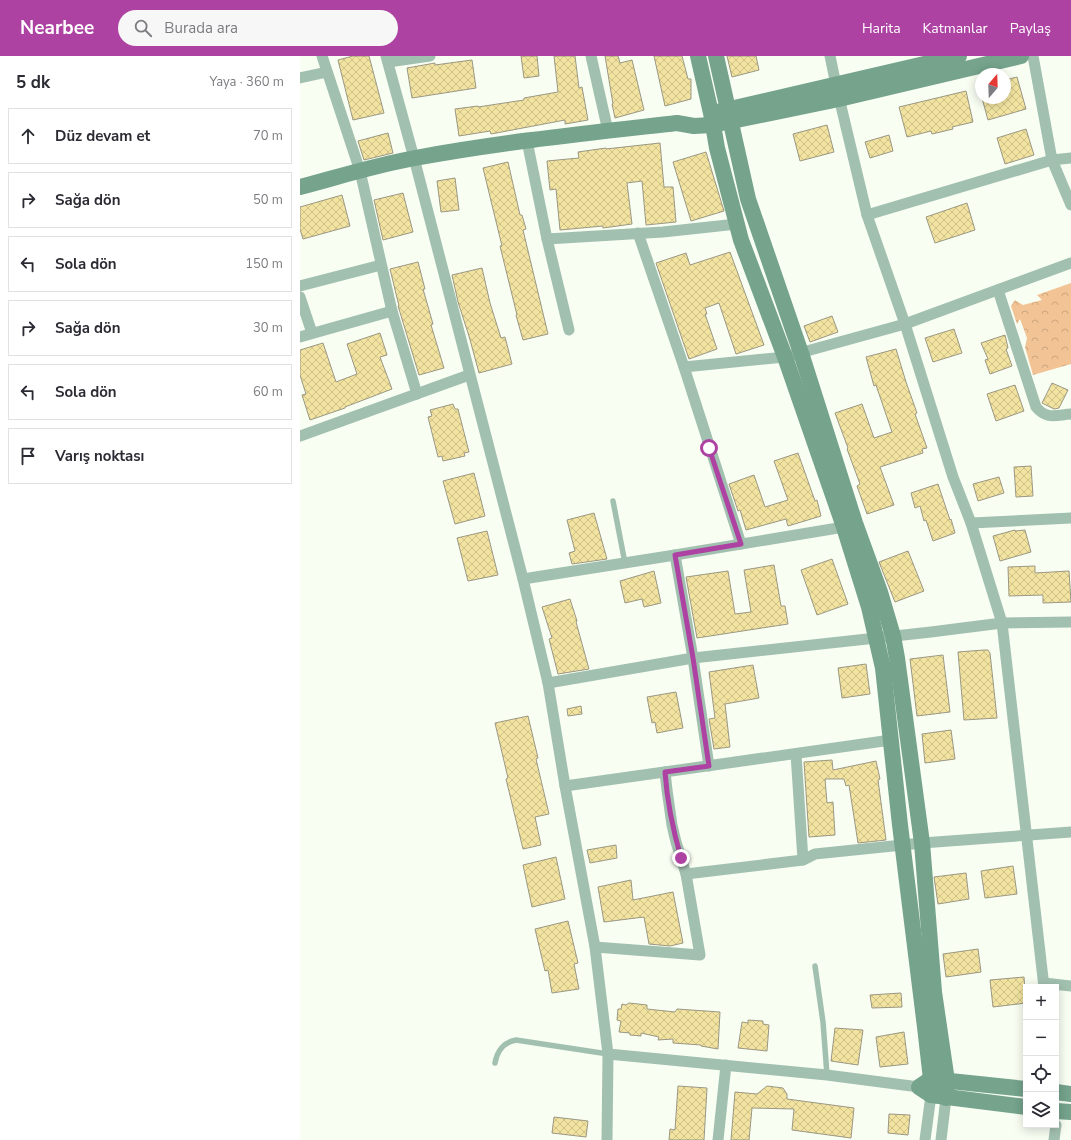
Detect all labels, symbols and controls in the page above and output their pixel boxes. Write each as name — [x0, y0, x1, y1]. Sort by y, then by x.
search box — [118, 10, 398, 46]
text: Nearbee — [20, 15, 94, 41]
icon: search — [132, 17, 154, 39]
text: Burada ara — [164, 18, 238, 38]
text: Harita — [862, 19, 901, 38]
text: Katmanlar — [923, 19, 988, 38]
text: Paylaş — [1010, 19, 1051, 38]
north arrow — [975, 68, 1011, 104]
text: 5 dk — [16, 71, 50, 94]
text: Yaya · 360 m — [209, 73, 284, 91]
icon: ahead — [17, 125, 39, 147]
text: Düz devam et — [55, 126, 150, 146]
text: 70 m — [253, 127, 283, 145]
icon: right — [17, 189, 39, 211]
text: Sağa dön — [55, 190, 120, 210]
text: 50 m — [253, 191, 283, 209]
icon: left — [17, 253, 39, 275]
text: Sola dön — [55, 254, 117, 274]
text: 150 m — [245, 255, 283, 273]
icon: right — [17, 317, 39, 339]
text: Sağa dön — [55, 318, 120, 338]
text: 30 m — [253, 319, 283, 337]
icon: left — [17, 381, 39, 403]
text: Sola dön — [55, 382, 117, 402]
text: 60 m — [253, 383, 283, 401]
route start — [700, 439, 718, 457]
icon: arrive — [17, 445, 39, 467]
text: Varış noktası — [55, 446, 144, 466]
route end — [672, 849, 690, 867]
map controls — [1023, 984, 1059, 1128]
button: + — [1023, 984, 1059, 1020]
button: − — [1023, 1020, 1059, 1056]
button: locate — [1023, 1056, 1059, 1092]
button: layers — [1023, 1092, 1059, 1128]

